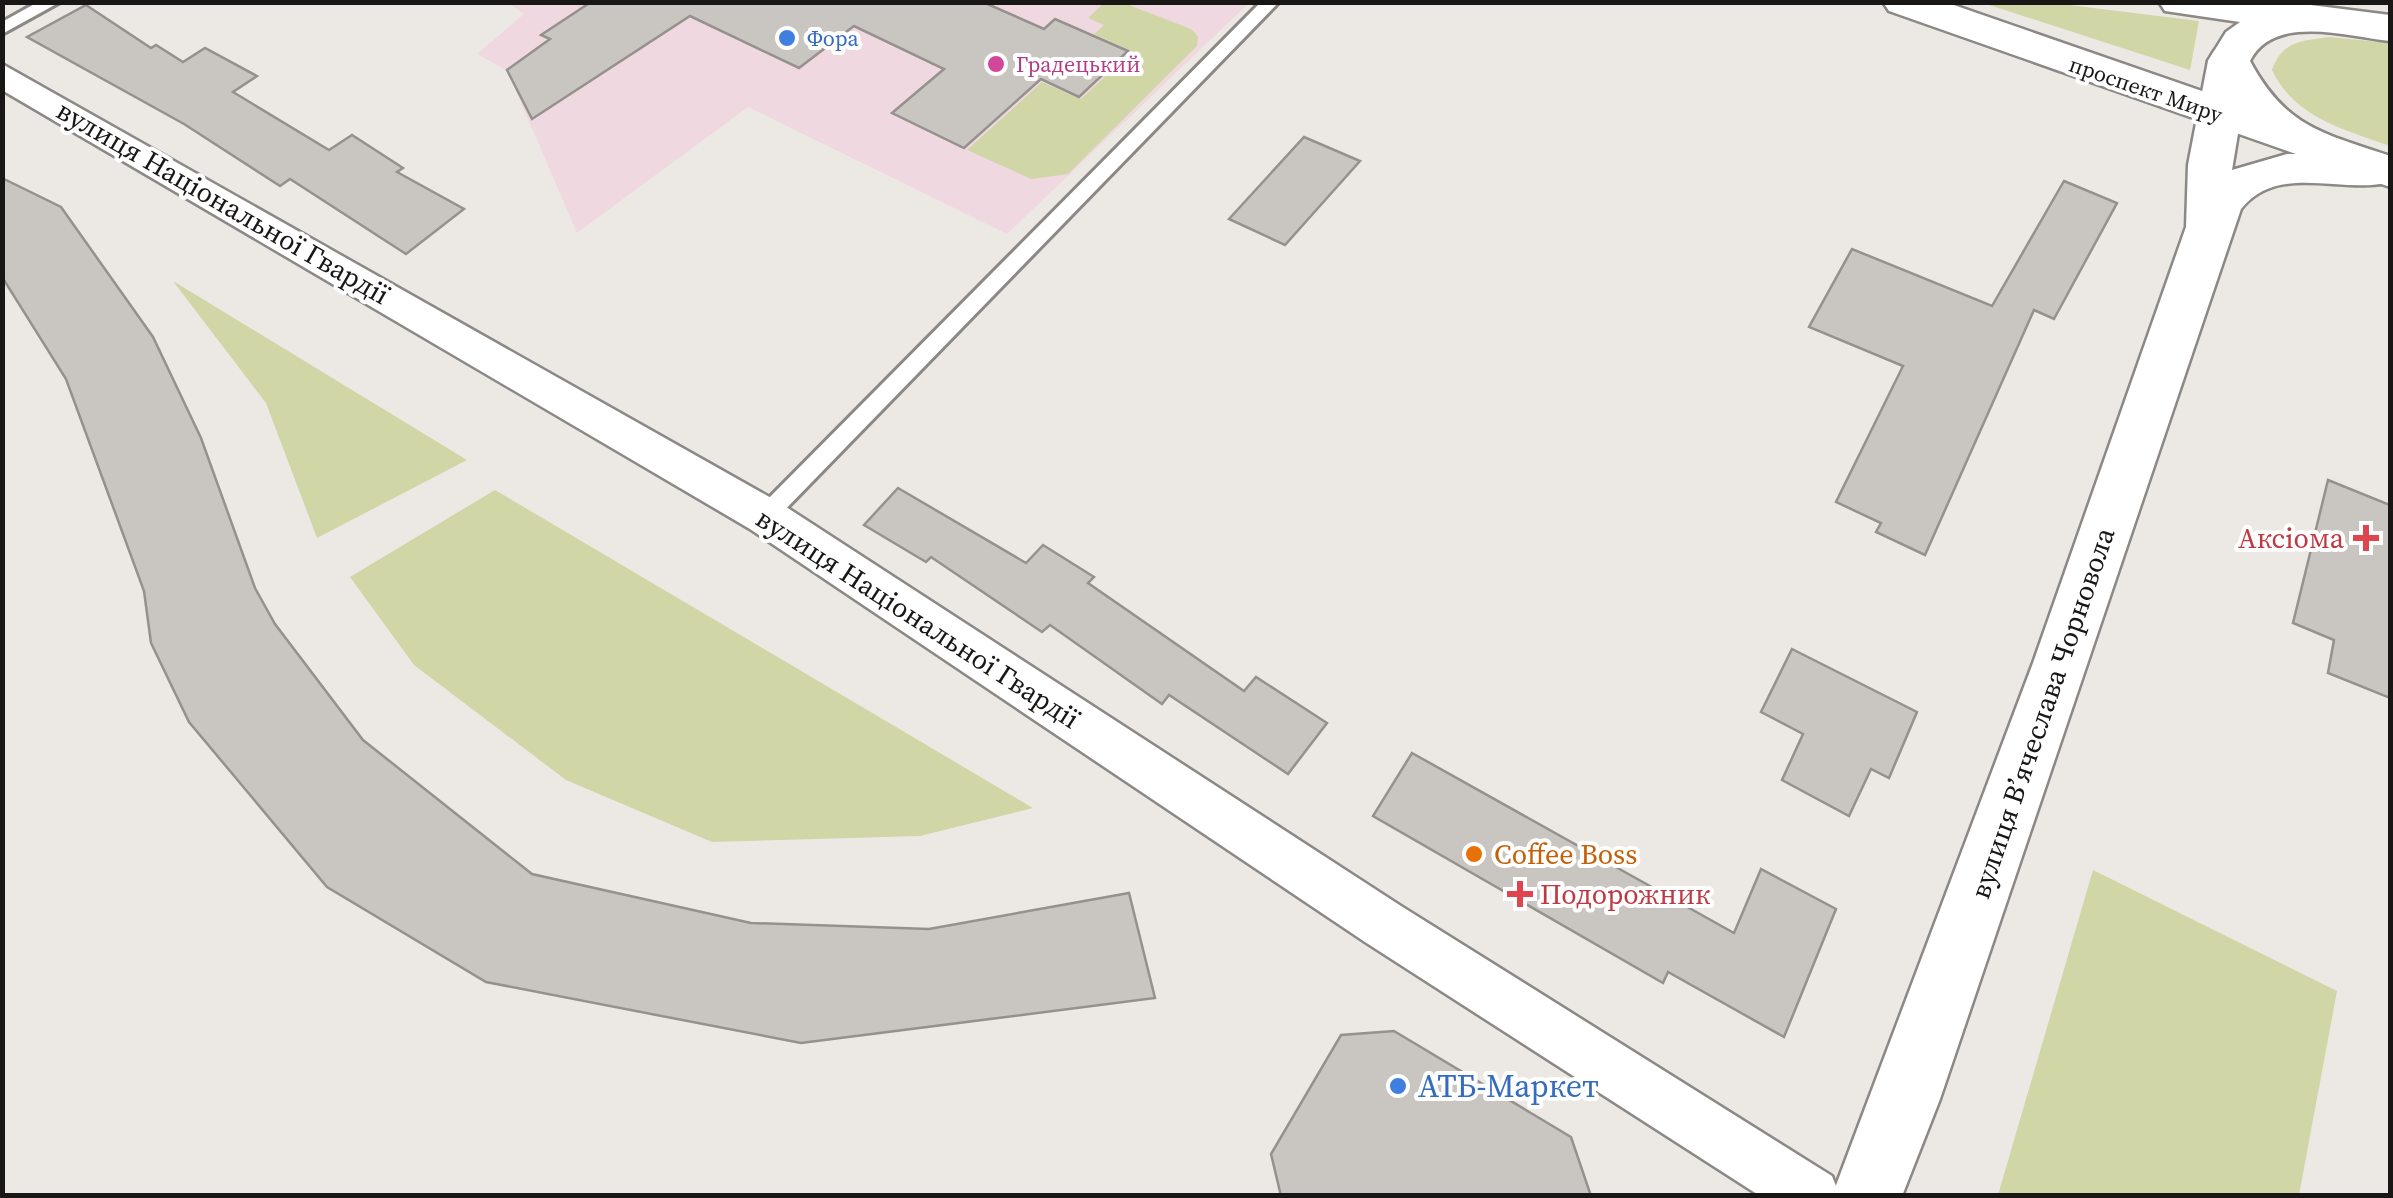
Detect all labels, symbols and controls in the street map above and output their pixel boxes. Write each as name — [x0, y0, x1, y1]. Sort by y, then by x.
place label: Фора — [807, 23, 860, 53]
marker: Фора — [776, 27, 798, 49]
place label: Градецький — [1016, 49, 1141, 79]
street label: проспект Миру — [2065, 49, 2227, 130]
marker: Градецький — [985, 53, 1007, 75]
street label: вулиця Національної Гвардії — [50, 91, 397, 313]
street label: вулиця Національної Гвардії — [749, 499, 1088, 737]
place label: Аксіома — [2238, 519, 2345, 557]
street label: вулиця Вʼячеслава Чорновола — [1961, 522, 2124, 904]
marker: Аксіома — [2353, 525, 2379, 551]
place label: Coffee Boss — [1494, 835, 1637, 873]
marker: Coffee Boss — [1463, 843, 1485, 865]
place label: Подорожник — [1540, 875, 1711, 913]
marker: Подорожник — [1509, 883, 1531, 905]
place label: АТБ-Маркет — [1418, 1064, 1599, 1108]
marker: АТБ-Маркет — [1387, 1075, 1409, 1097]

